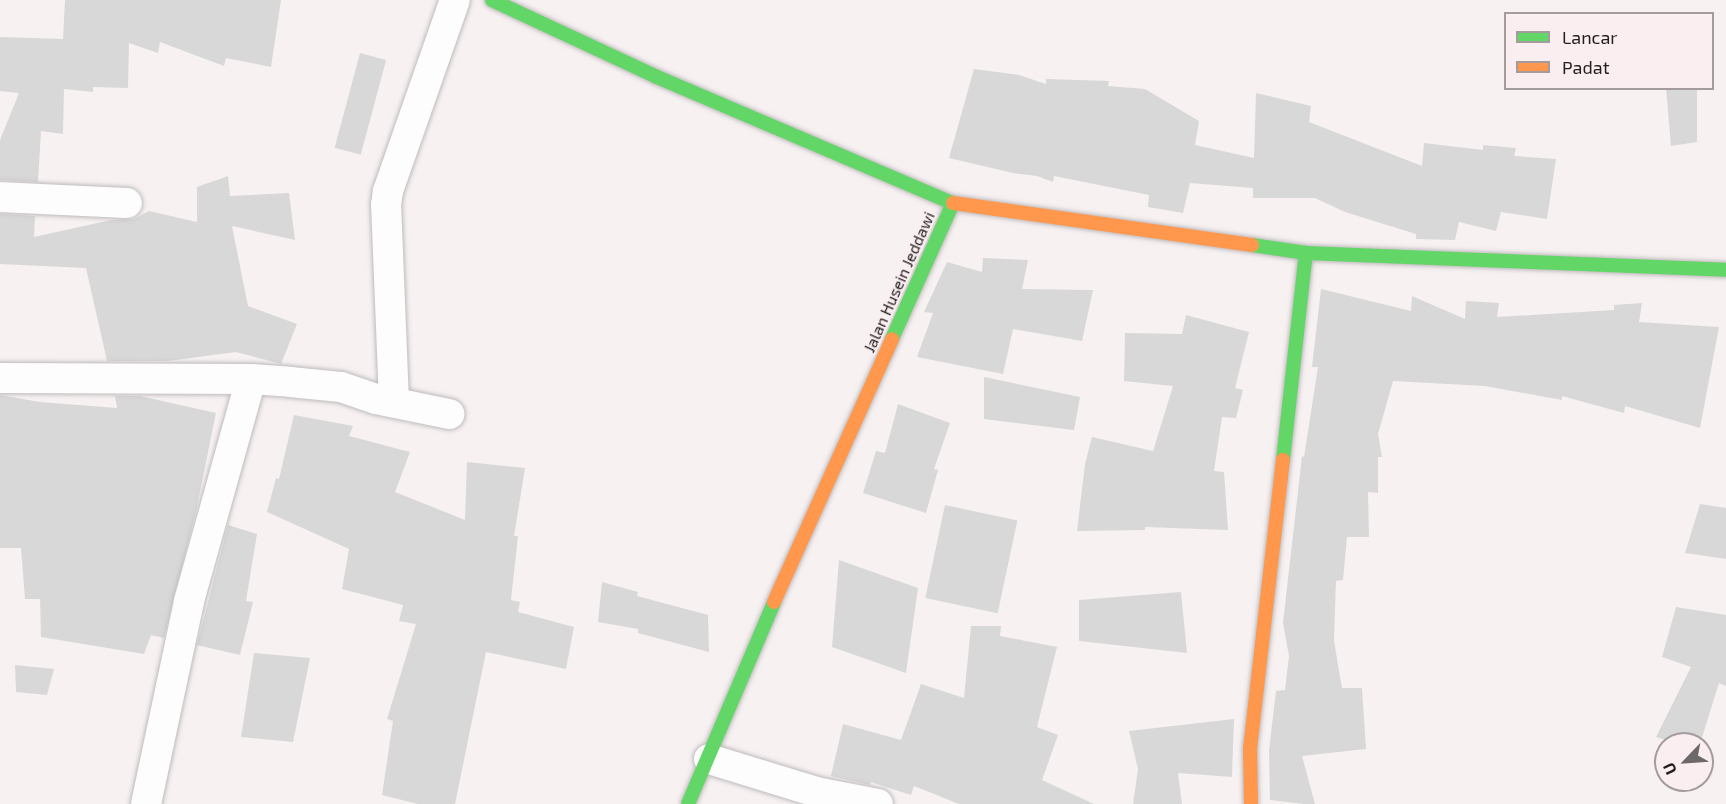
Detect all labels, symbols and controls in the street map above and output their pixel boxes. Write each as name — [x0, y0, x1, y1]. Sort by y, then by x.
legend — [1504, 12, 1714, 90]
text: Lancar — [1562, 26, 1618, 48]
text: Padat — [1562, 56, 1609, 78]
street label: Jalan Husein Jeddawi — [859, 209, 939, 355]
north arrow — [1654, 732, 1714, 792]
text: U — [1658, 760, 1680, 778]

